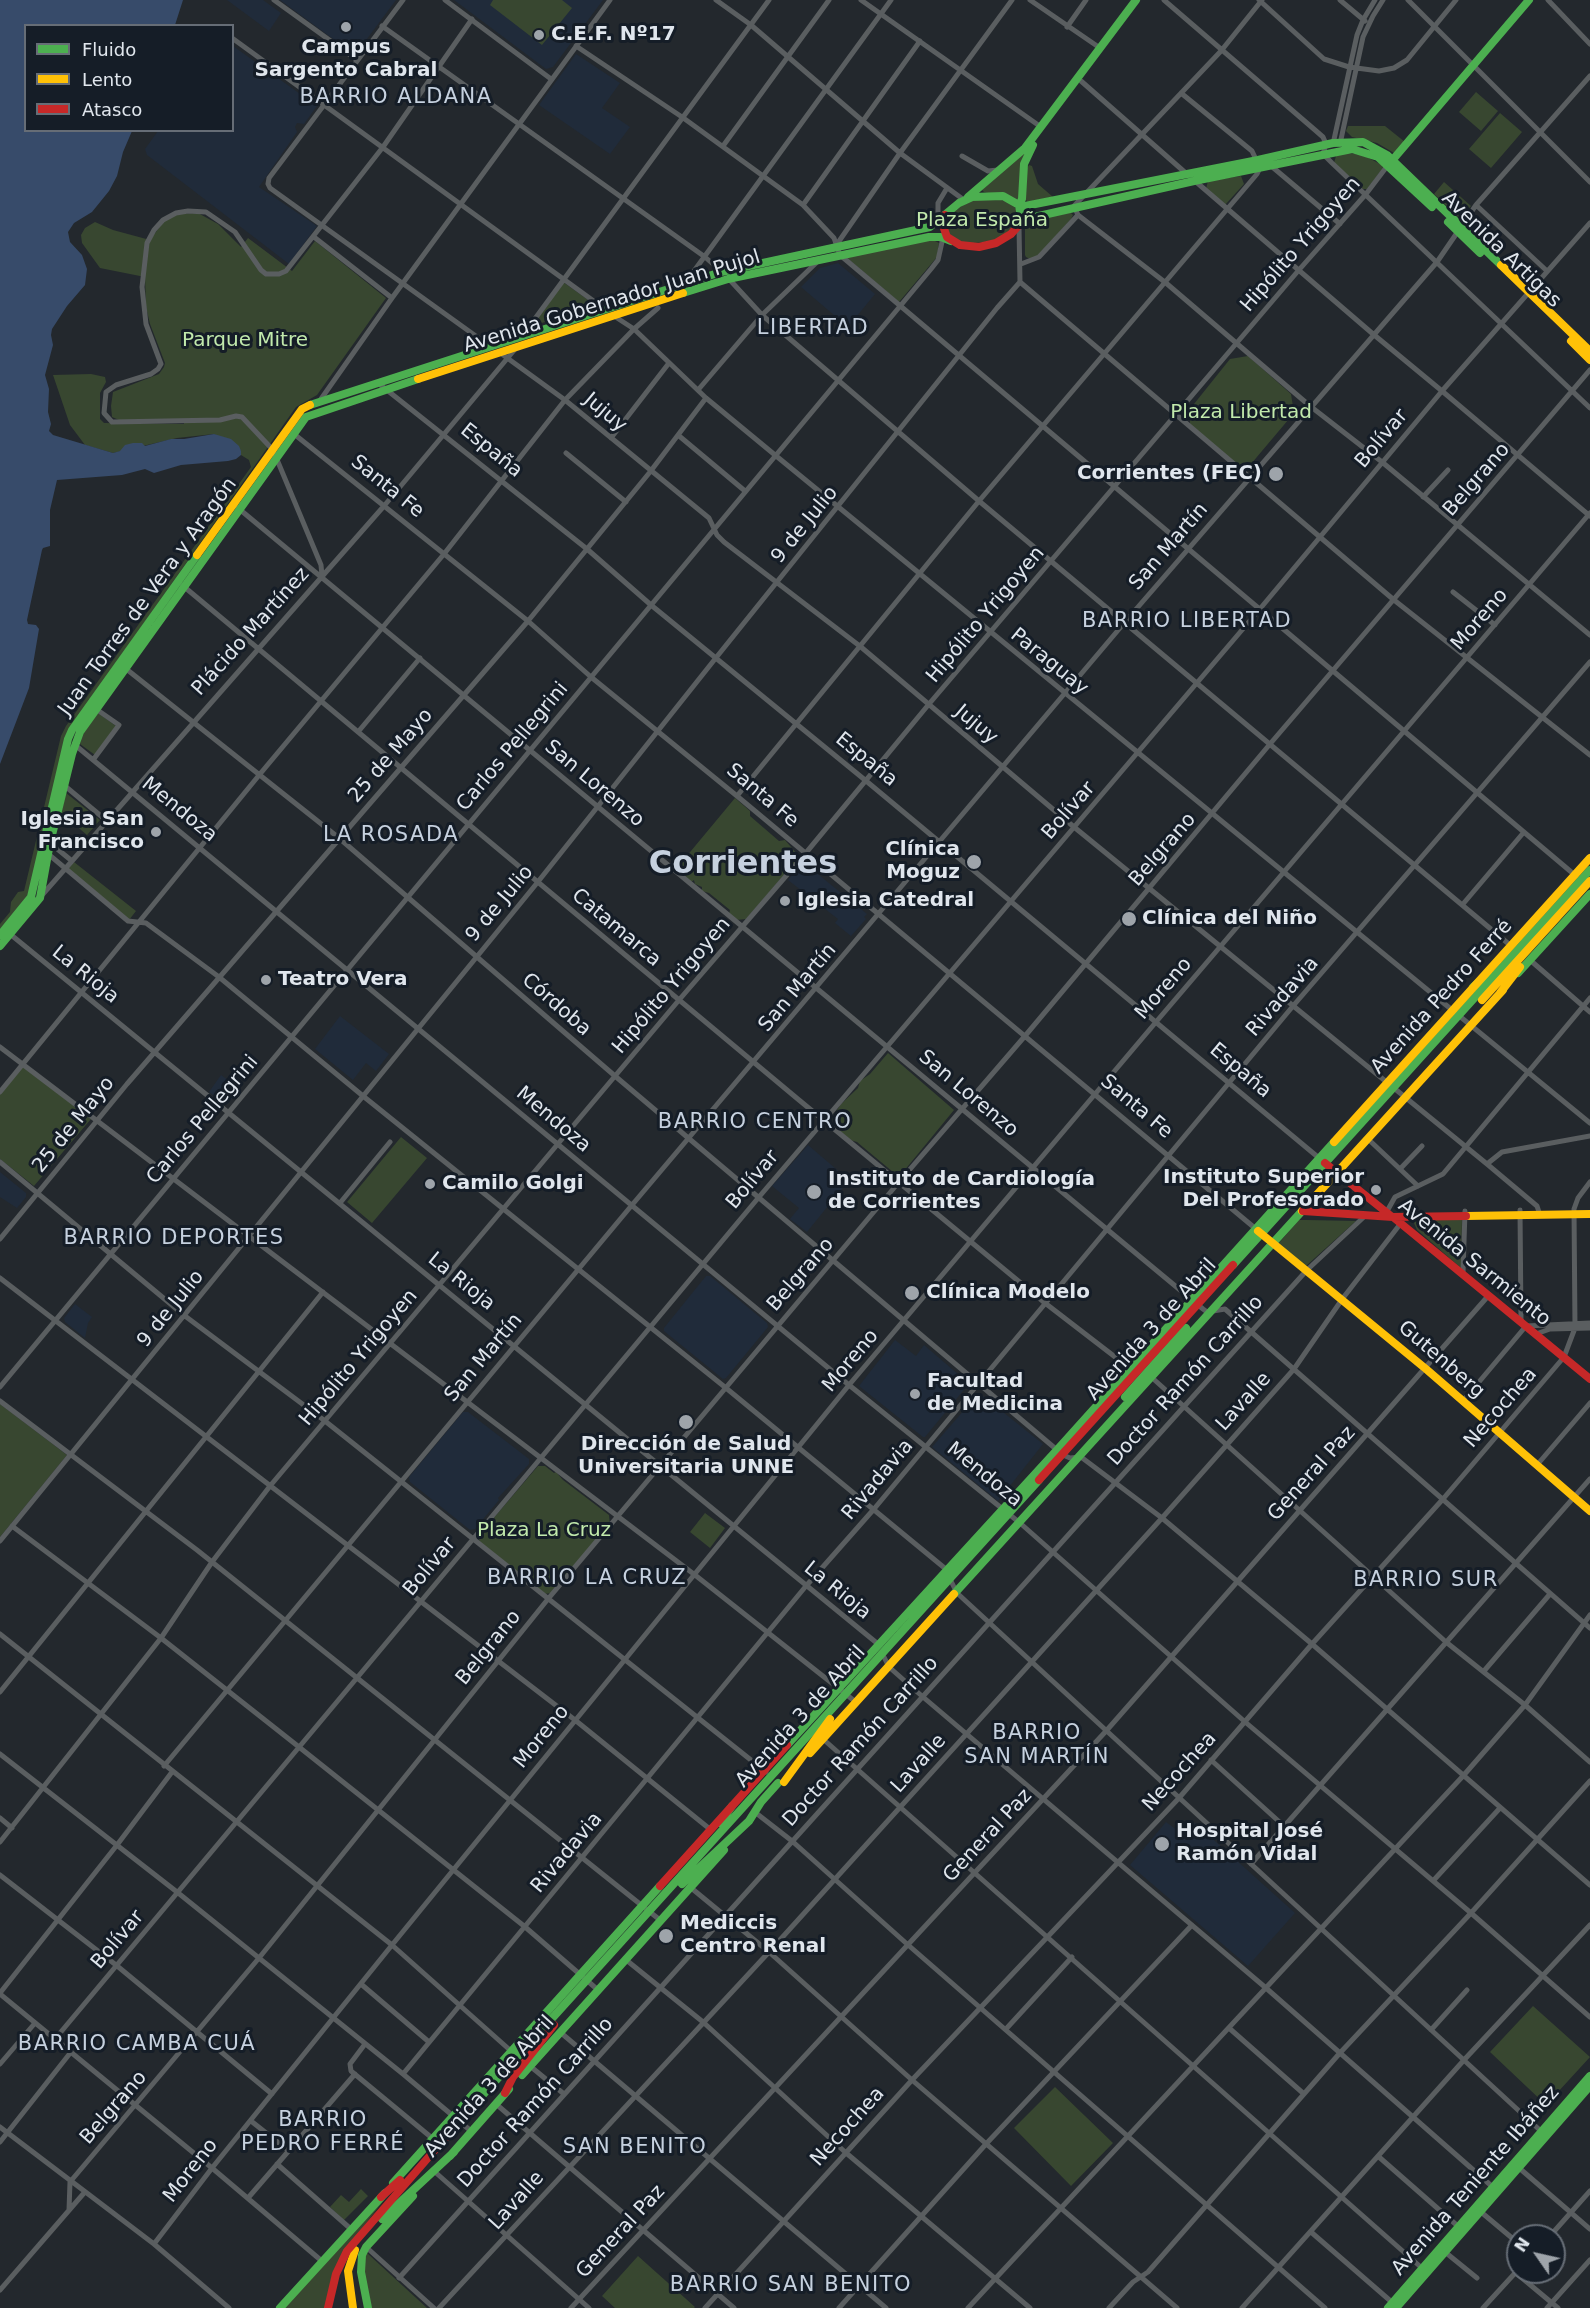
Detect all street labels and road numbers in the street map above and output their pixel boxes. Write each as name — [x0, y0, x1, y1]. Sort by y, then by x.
street label: Hipólito Yrigoyen — [1236, 173, 1366, 317]
street label: Avenida Artigas — [1436, 187, 1566, 313]
street label: Avenida Gobernador Juan Pujol — [461, 245, 763, 359]
street label: Jujuy — [579, 388, 631, 438]
street label: Bolívar — [1351, 405, 1413, 473]
street label: España — [455, 419, 527, 483]
street label: Belgrano — [1439, 438, 1515, 522]
street label: Santa Fe — [346, 450, 428, 524]
street label: Juan Torres de Vera y Aragón — [54, 473, 242, 721]
street label: 9 de Julio — [767, 482, 843, 568]
street label: San Martín — [1125, 498, 1213, 596]
street label: Hipólito Yrigoyen — [922, 542, 1050, 688]
street label: Plácido Martínez — [187, 563, 315, 701]
street label: Moreno — [1447, 584, 1513, 656]
street label: Paraguay — [1005, 623, 1093, 701]
street label: Carlos Pellegrini — [452, 678, 574, 816]
street label: Jujuy — [950, 700, 1002, 750]
street label: 25 de Mayo — [344, 704, 438, 808]
street label: España — [830, 728, 902, 792]
street label: San Lorenzo — [539, 735, 649, 833]
street label: Santa Fe — [721, 759, 803, 833]
street label: Mendoza — [137, 772, 221, 848]
street label: Bolívar — [1037, 777, 1101, 845]
street label: Belgrano — [1125, 808, 1201, 892]
street label: 9 de Julio — [461, 861, 539, 947]
street label: Catamarca — [567, 884, 665, 972]
street label: Hipólito Yrigoyen — [608, 913, 736, 1059]
street label: Avenida Pedro Ferré — [1366, 915, 1518, 1079]
street label: San Martín — [754, 939, 842, 1037]
street label: La Rioja — [47, 941, 123, 1009]
street label: Rivadavia — [1242, 952, 1324, 1042]
street label: Moreno — [1131, 953, 1197, 1025]
street label: Córdoba — [516, 968, 596, 1042]
street label: España — [1204, 1038, 1276, 1104]
street label: San Lorenzo — [913, 1045, 1023, 1143]
street label: Carlos Pellegrini — [142, 1051, 264, 1189]
street label: Santa Fe — [1095, 1070, 1177, 1144]
street label: 25 de Mayo — [28, 1072, 120, 1178]
street label: Mendoza — [511, 1082, 595, 1158]
street label: Bolívar — [722, 1146, 784, 1214]
street label: Avenida Sarmiento — [1393, 1194, 1555, 1332]
street label: Belgrano — [763, 1233, 839, 1317]
street label: La Rioja — [423, 1248, 499, 1316]
street label: Avenida 3 de Abril — [1082, 1254, 1222, 1406]
street label: 9 de Julio — [133, 1266, 209, 1352]
street label: Hipólito Yrigoyen — [295, 1285, 423, 1431]
street label: Doctor Ramón Carrillo — [1103, 1291, 1269, 1471]
street label: San Martín — [440, 1309, 528, 1407]
street label: Gutenberg — [1393, 1316, 1489, 1404]
street label: Moreno — [818, 1325, 884, 1397]
street label: Necochea — [1460, 1363, 1542, 1453]
street label: Lavalle — [1211, 1368, 1277, 1436]
street label: General Paz — [1263, 1422, 1361, 1526]
street label: Rivadavia — [837, 1435, 919, 1525]
street label: Mendoza — [942, 1437, 1026, 1513]
street label: Bolívar — [399, 1533, 461, 1601]
street label: La Rioja — [799, 1557, 875, 1625]
street label: Belgrano — [451, 1606, 527, 1690]
street label: Avenida 3 de Abril — [731, 1641, 871, 1793]
street label: Doctor Ramón Carrillo — [778, 1652, 944, 1832]
street label: Moreno — [509, 1701, 575, 1773]
street label: Necochea — [1138, 1727, 1222, 1817]
street label: Lavalle — [886, 1730, 952, 1798]
street label: General Paz — [939, 1784, 1037, 1888]
street label: Rivadavia — [526, 1808, 608, 1898]
street label: Bolívar — [87, 1906, 149, 1974]
street label: Avenida 3 de Abril — [420, 2011, 560, 2163]
street label: Doctor Ramón Carrillo — [453, 2013, 619, 2193]
street label: Belgrano — [76, 2066, 152, 2150]
street label: Avenida Teniente Ibáñez — [1387, 2081, 1565, 2281]
street label: Necochea — [806, 2082, 890, 2172]
street label: Moreno — [159, 2134, 223, 2208]
street label: Lavalle — [484, 2167, 550, 2235]
street label: General Paz — [572, 2180, 670, 2284]

